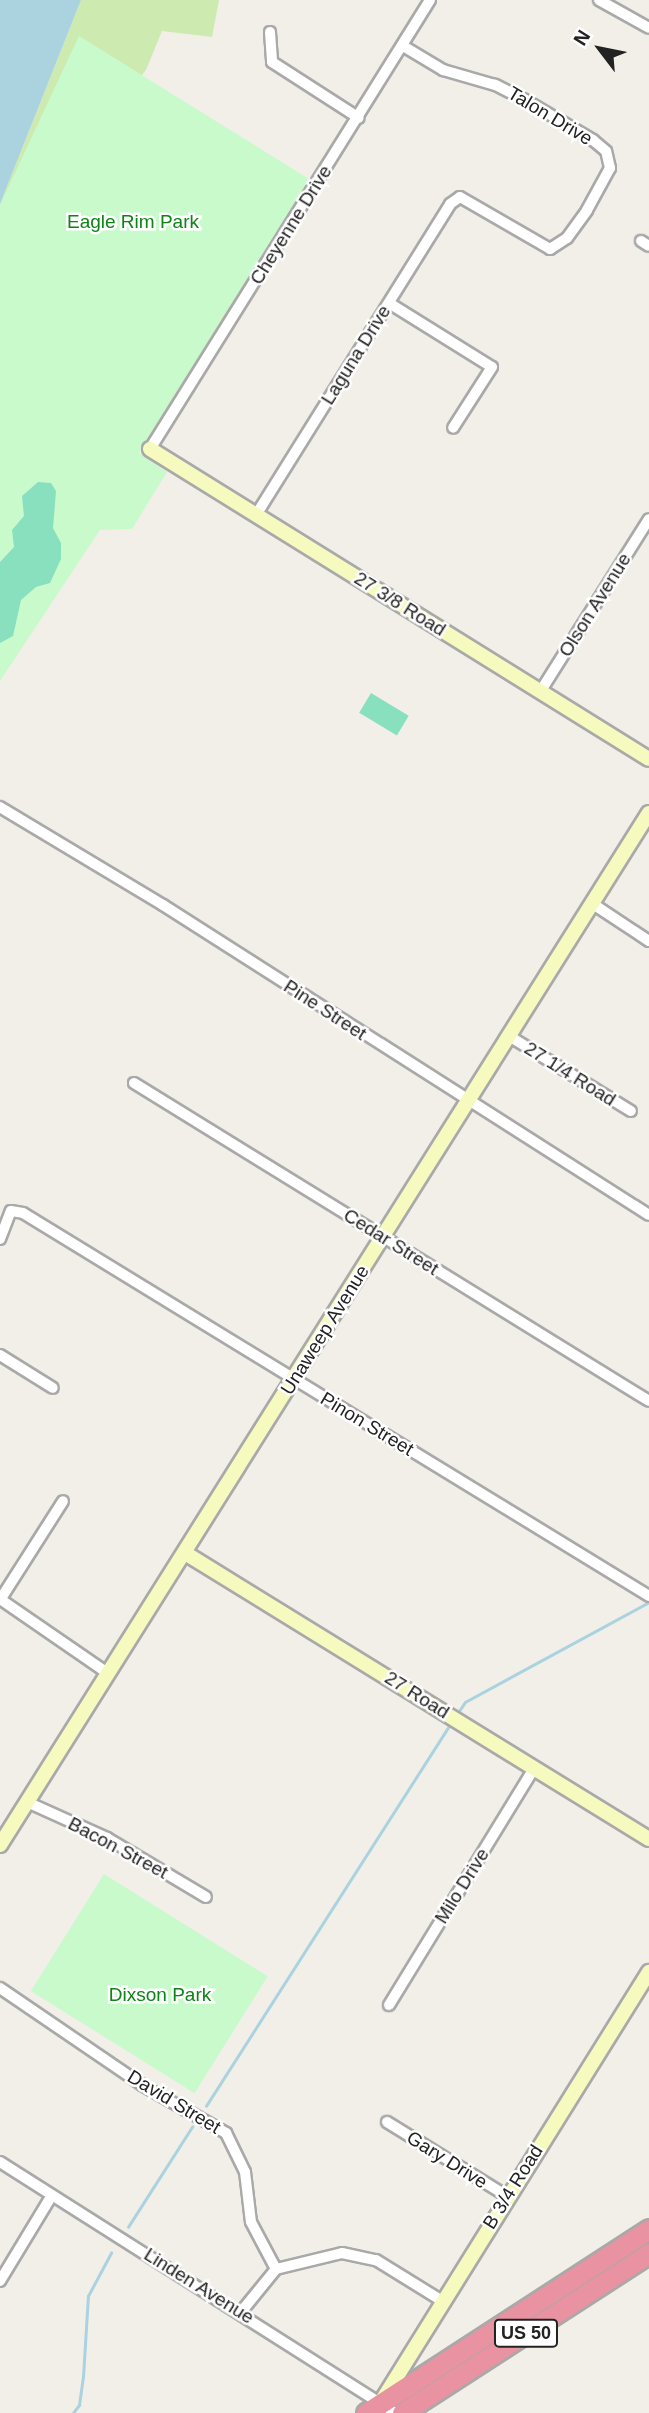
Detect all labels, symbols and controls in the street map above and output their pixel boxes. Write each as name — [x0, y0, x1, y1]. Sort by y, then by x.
north arrow — [565, 14, 635, 84]
text: N — [569, 26, 594, 49]
street label: Talon Drive — [503, 82, 597, 150]
street label: Cheyenne Drive — [245, 161, 337, 289]
park label: Eagle Rim Park — [67, 211, 199, 233]
street label: Laguna Drive — [316, 301, 396, 409]
street label: Olson Avenue — [554, 548, 636, 662]
street label: 27 3/8 Road — [350, 567, 450, 641]
street label: Pine Street — [279, 975, 371, 1045]
street label: 27 1/4 Road — [520, 1037, 620, 1111]
street label: Cedar Street — [339, 1204, 443, 1280]
street label: Unaweep Avenue — [276, 1261, 374, 1399]
street label: Pinon Street — [316, 1387, 418, 1461]
street label: 27 Road — [380, 1666, 454, 1724]
street label: Bacon Street — [64, 1812, 172, 1884]
street label: Milo Drive — [430, 1844, 494, 1928]
park label: Dixson Park — [109, 1984, 211, 2006]
street label: David Street — [123, 2065, 225, 2139]
street label: Gary Drive — [402, 2126, 492, 2194]
street label: B 3/4 Road — [478, 2141, 548, 2233]
street label: Linden Avenue — [139, 2243, 259, 2329]
road number: US 50 — [493, 2318, 559, 2348]

